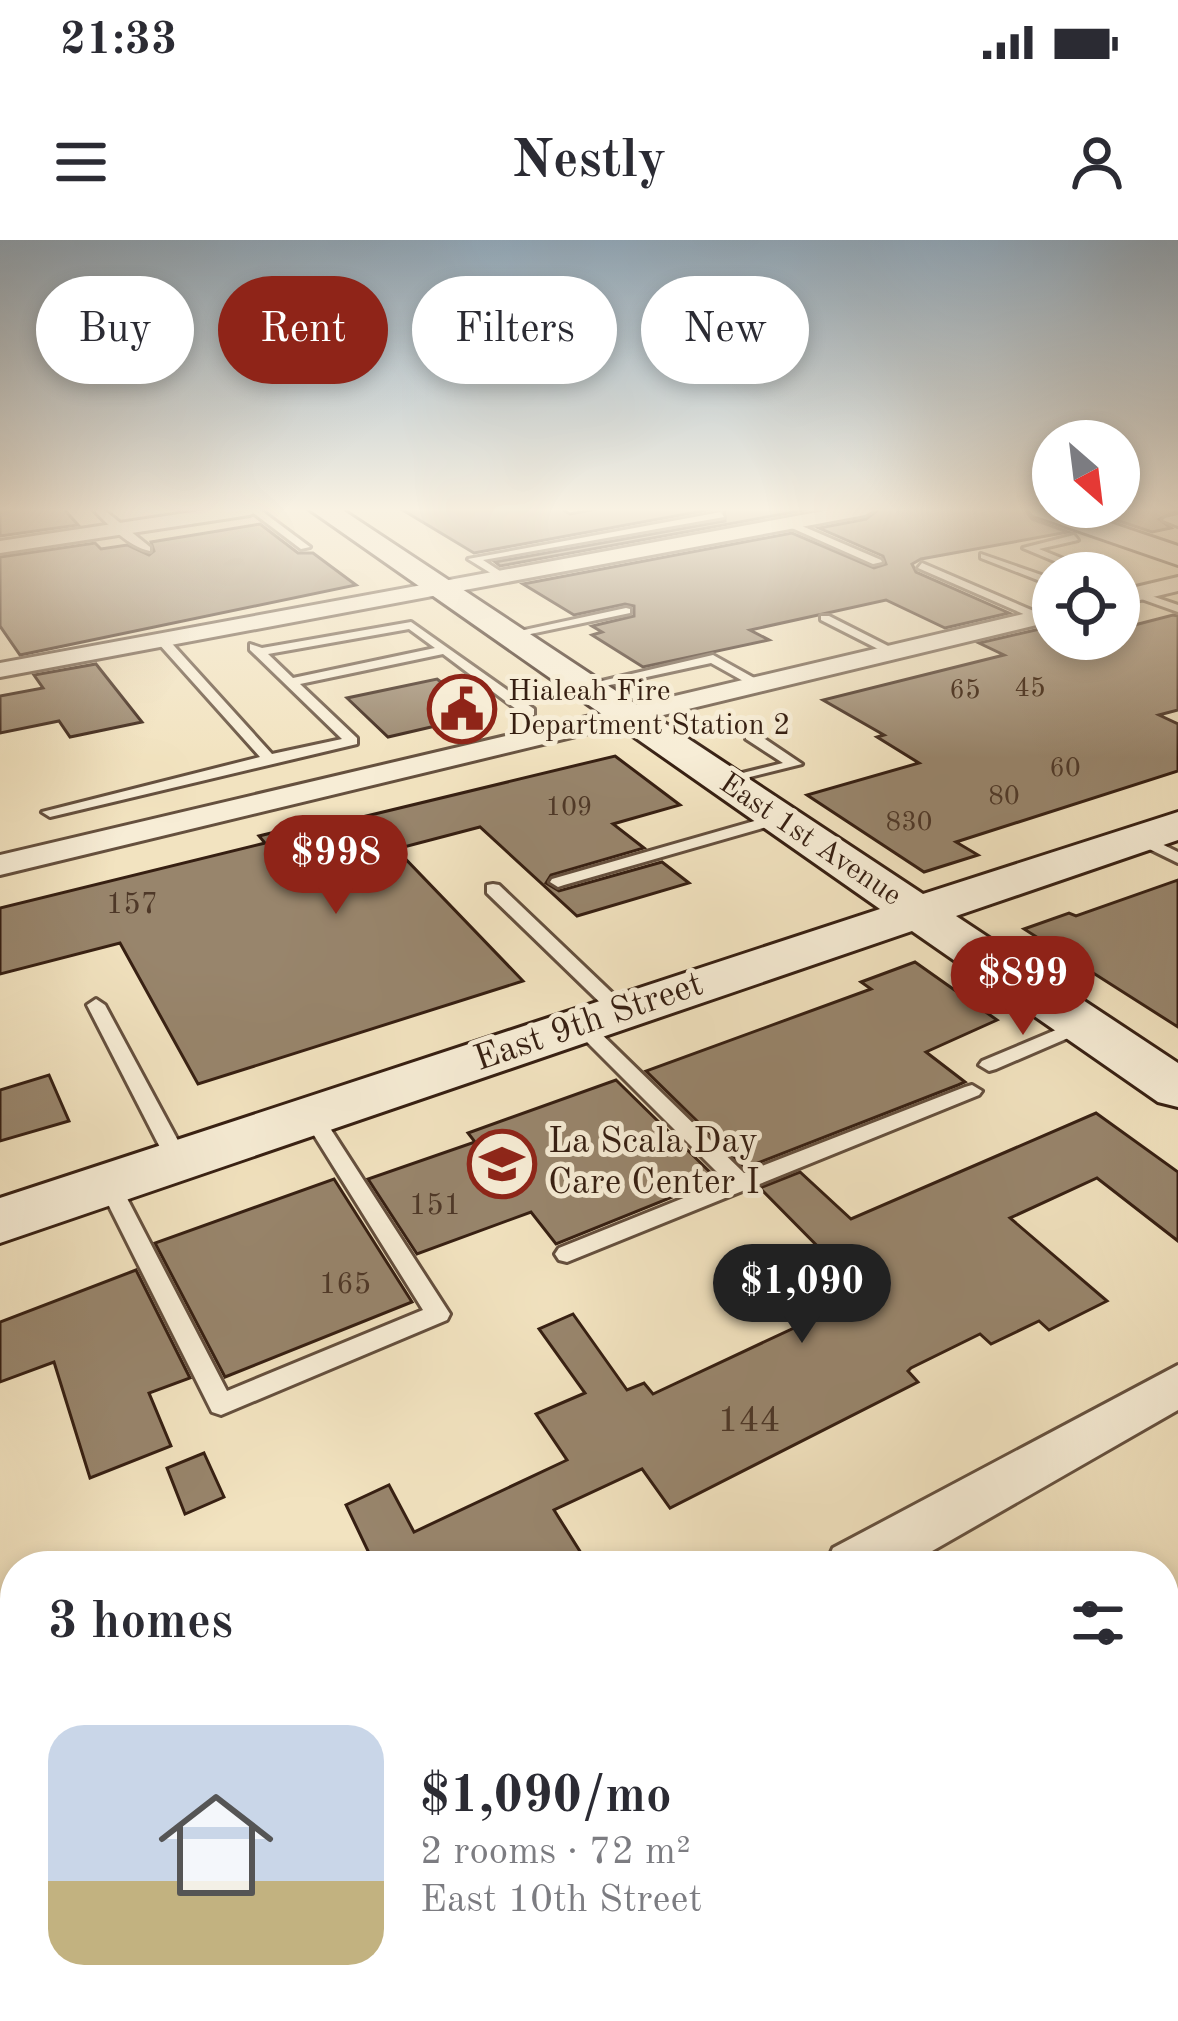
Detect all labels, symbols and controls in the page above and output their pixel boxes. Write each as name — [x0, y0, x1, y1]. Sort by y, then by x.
text: 21:33 — [60, 19, 177, 64]
icon: menu — [48, 129, 114, 195]
icon: person — [1064, 129, 1130, 195]
text: Nestly — [512, 135, 666, 189]
chip: Buy — [36, 276, 194, 384]
chip: Rent — [218, 276, 388, 384]
chip: Filters — [412, 276, 617, 384]
chip: New — [641, 276, 809, 384]
north arrow — [1032, 420, 1140, 528]
map controls — [1032, 420, 1140, 660]
button: locate — [1032, 552, 1140, 660]
public building icon: Hialeah Fire Department Station 2 — [427, 674, 497, 744]
house number: 45 — [1014, 675, 1046, 702]
place label: Hialeah Fire Department Station 2 — [508, 677, 790, 741]
house number: 65 — [949, 677, 981, 704]
house number: 60 — [1049, 755, 1081, 782]
street label: East 1st Avenue — [714, 768, 906, 912]
house number: 80 — [988, 783, 1020, 810]
house number: 109 — [546, 794, 592, 821]
house number: 830 — [886, 809, 932, 836]
pin: $998 — [265, 815, 407, 917]
text: $998 — [291, 834, 381, 873]
house number: 157 — [106, 890, 158, 920]
pin: $899 — [952, 936, 1094, 1038]
text: $899 — [978, 955, 1068, 994]
street label: East 9th Street — [470, 967, 708, 1079]
place label: La Scala Day Care Center I — [548, 1125, 760, 1202]
school or university icon: La Scala Day Care Center I — [467, 1129, 537, 1199]
house number: 151 — [409, 1191, 461, 1221]
pin: $1,090 — [704, 1244, 900, 1346]
text: $1,090 — [740, 1263, 864, 1302]
house number: 165 — [319, 1270, 371, 1300]
house number: 144 — [718, 1404, 780, 1440]
icon: filters — [1065, 1590, 1131, 1656]
text: 3 homes — [48, 1598, 233, 1649]
text: $1,090/mo — [420, 1772, 672, 1823]
icon: home — [144, 1773, 288, 1917]
text: 2 rooms · 72 m² — [420, 1833, 691, 1872]
text: East 10th Street — [420, 1881, 702, 1920]

